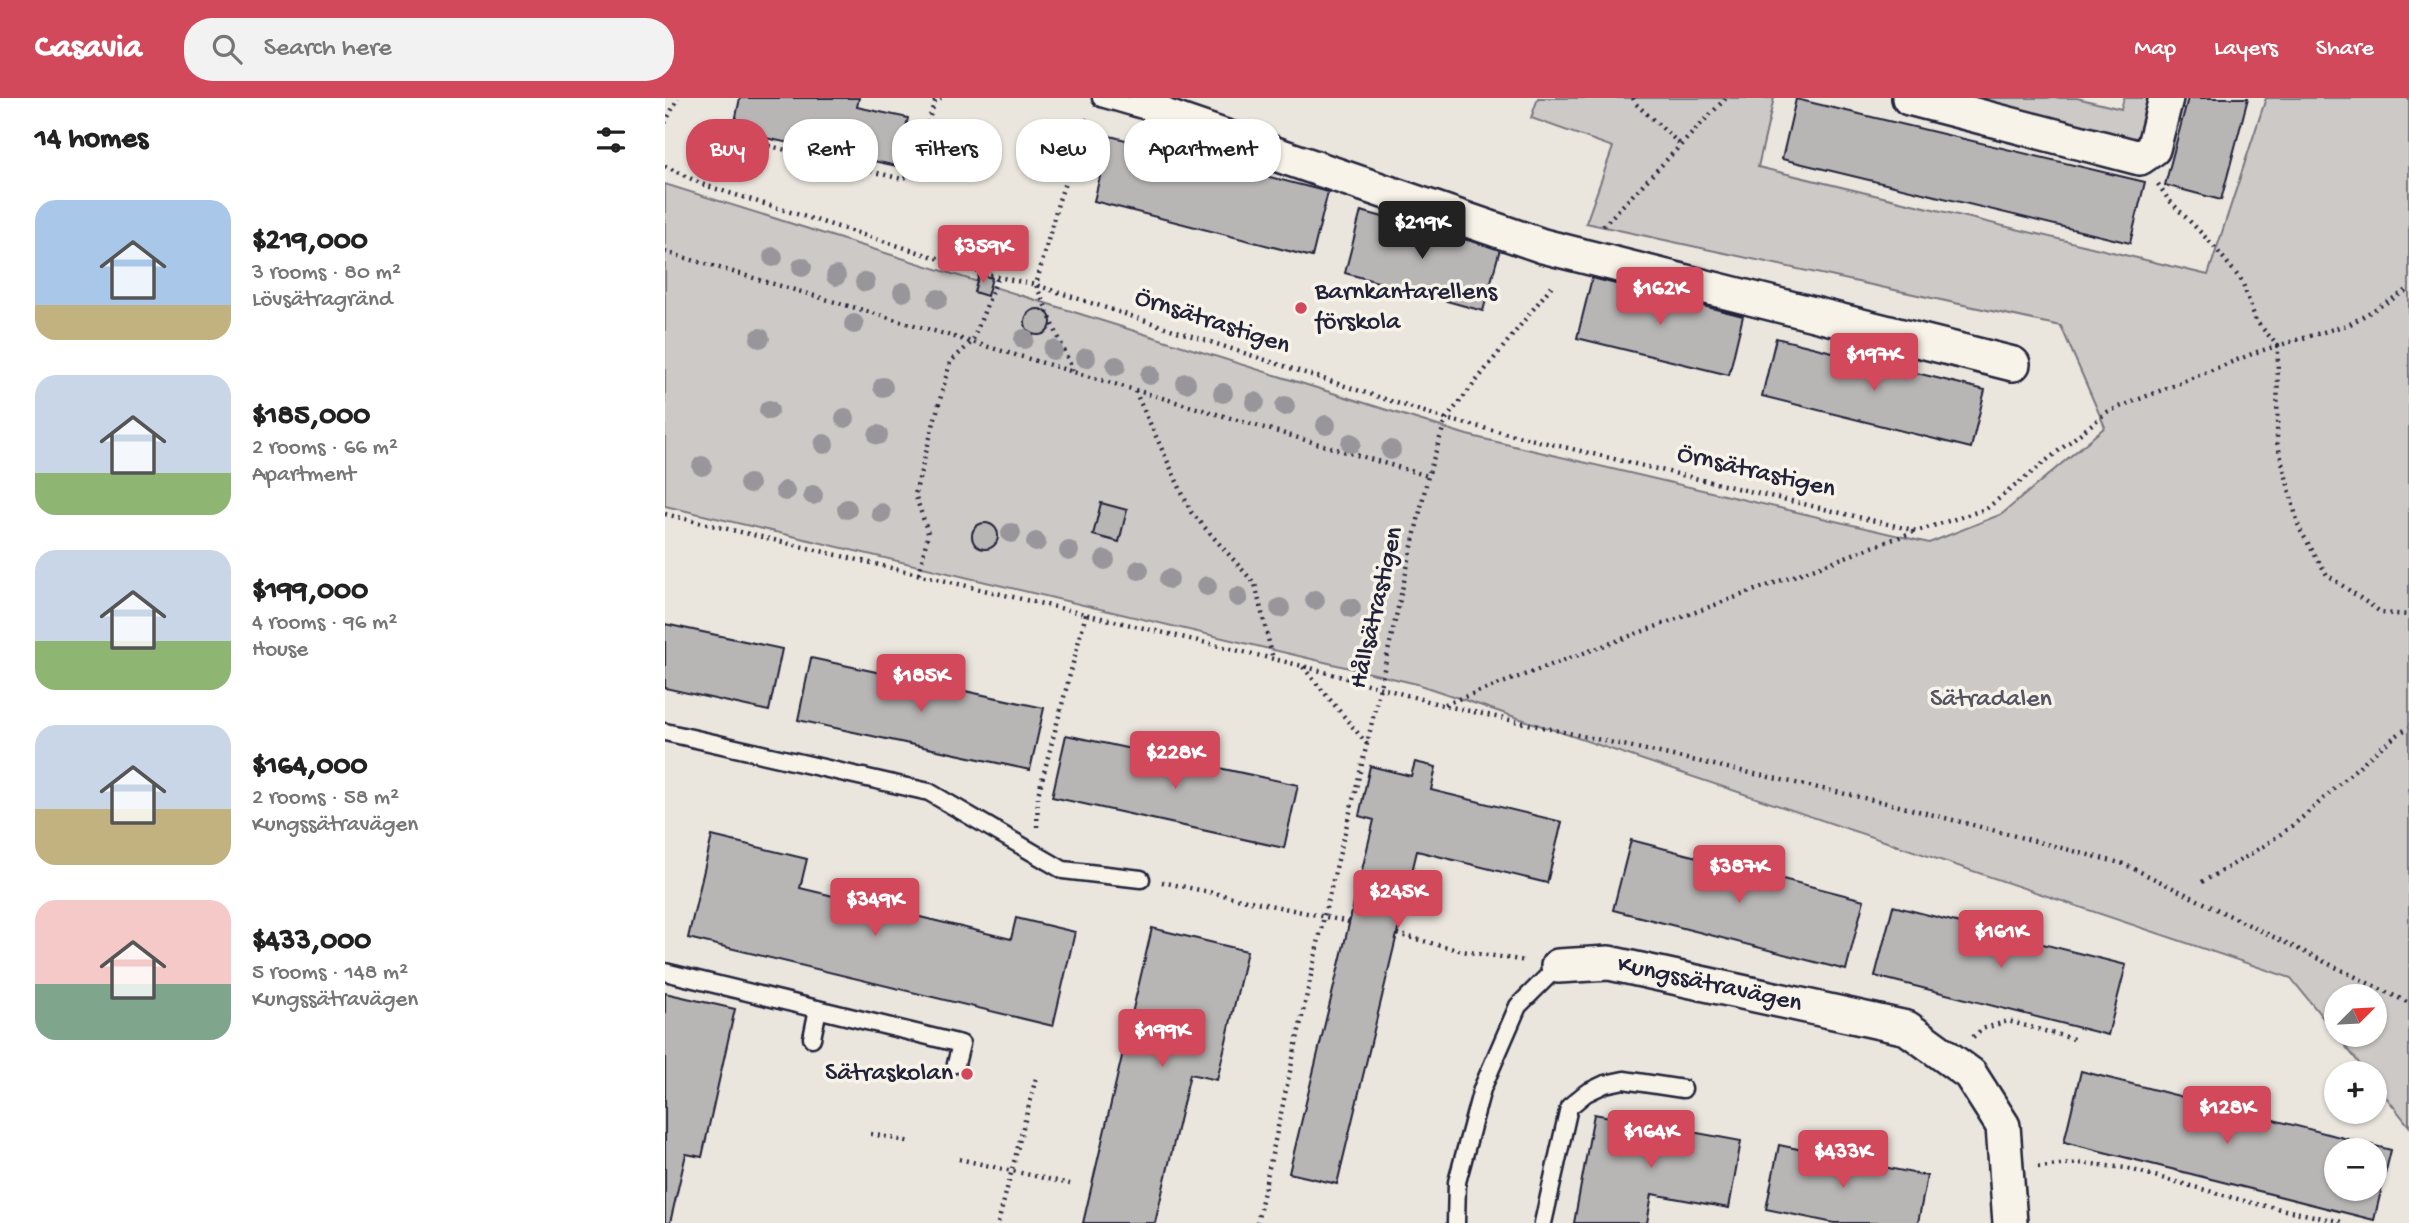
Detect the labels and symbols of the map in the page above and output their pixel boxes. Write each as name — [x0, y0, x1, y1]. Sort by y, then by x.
pin: $219K — [1373, 202, 1471, 261]
pin: $359K — [934, 226, 1032, 285]
pin: $162K — [1611, 268, 1709, 327]
place label: Barnkantarellens förskola — [1314, 278, 1499, 339]
street label: Örnsätrastigen — [1130, 283, 1294, 363]
marker: Barnkantarellens förskola — [1293, 300, 1309, 316]
pin: $197K — [1825, 334, 1923, 393]
street label: Örnsätrastigen — [1674, 440, 1839, 506]
street label: Hållsätrastigen — [1344, 523, 1412, 692]
pin: $185K — [872, 654, 970, 714]
park label: Sätradalen — [1930, 685, 2053, 716]
pin: $228K — [1126, 732, 1224, 791]
pin: $387K — [1690, 846, 1788, 905]
pin: $245K — [1349, 870, 1447, 930]
pin: $349K — [826, 878, 924, 938]
pin: $161K — [1952, 910, 2050, 970]
street label: Kungssätravägen — [1614, 950, 1805, 1020]
north arrow — [2324, 984, 2387, 1046]
pin: $199K — [1113, 1010, 1211, 1069]
place label: Sätraskolan — [825, 1059, 954, 1090]
marker: Sätraskolan — [959, 1066, 975, 1082]
pin: $128K — [2178, 1086, 2276, 1146]
pin: $164K — [1602, 1110, 1700, 1170]
pin: $433K — [1794, 1130, 1892, 1190]

